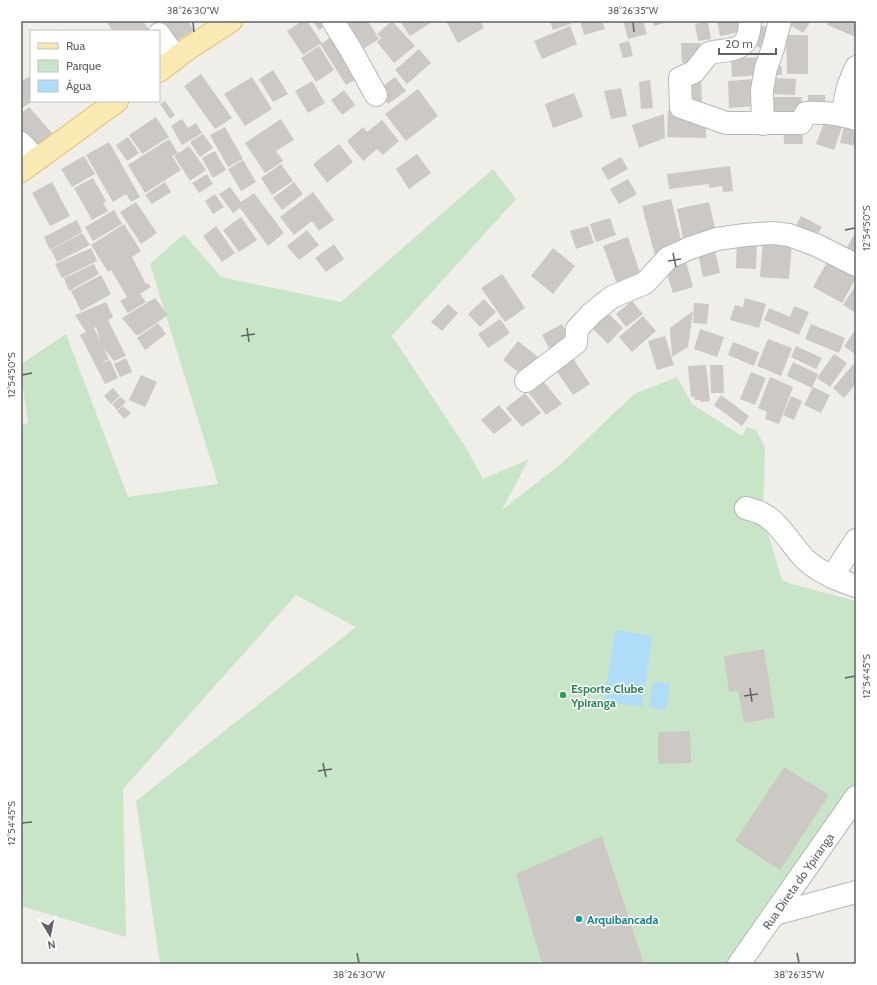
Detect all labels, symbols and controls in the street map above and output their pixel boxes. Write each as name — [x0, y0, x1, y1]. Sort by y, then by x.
text: 38°26'30"W — [167, 4, 220, 17]
text: 38°26'35"W — [608, 4, 659, 17]
legend — [30, 30, 160, 102]
scale bar — [719, 30, 776, 56]
text: 20 m — [725, 36, 753, 51]
text: Rua — [66, 38, 85, 53]
text: Parque — [66, 58, 101, 73]
text: Água — [66, 78, 92, 93]
text: 12°54'50"S — [860, 205, 873, 251]
text: 12°54'50"S — [5, 352, 18, 398]
text: 12°54'45"S — [860, 654, 873, 698]
place label: Esporte Clube Ypiranga — [570, 681, 644, 710]
marker: Esporte Clube Ypiranga — [558, 690, 568, 700]
text: 12°54'45"S — [5, 801, 18, 845]
street label: Rua Direta do Ypiranga — [759, 830, 837, 932]
place label: Arquibancada — [587, 912, 658, 927]
marker: Arquibancada — [574, 914, 584, 924]
north arrow — [30, 915, 70, 955]
text: N — [47, 937, 57, 952]
text: 38°26'30"W — [333, 968, 386, 981]
text: 38°26'35"W — [774, 968, 825, 981]

